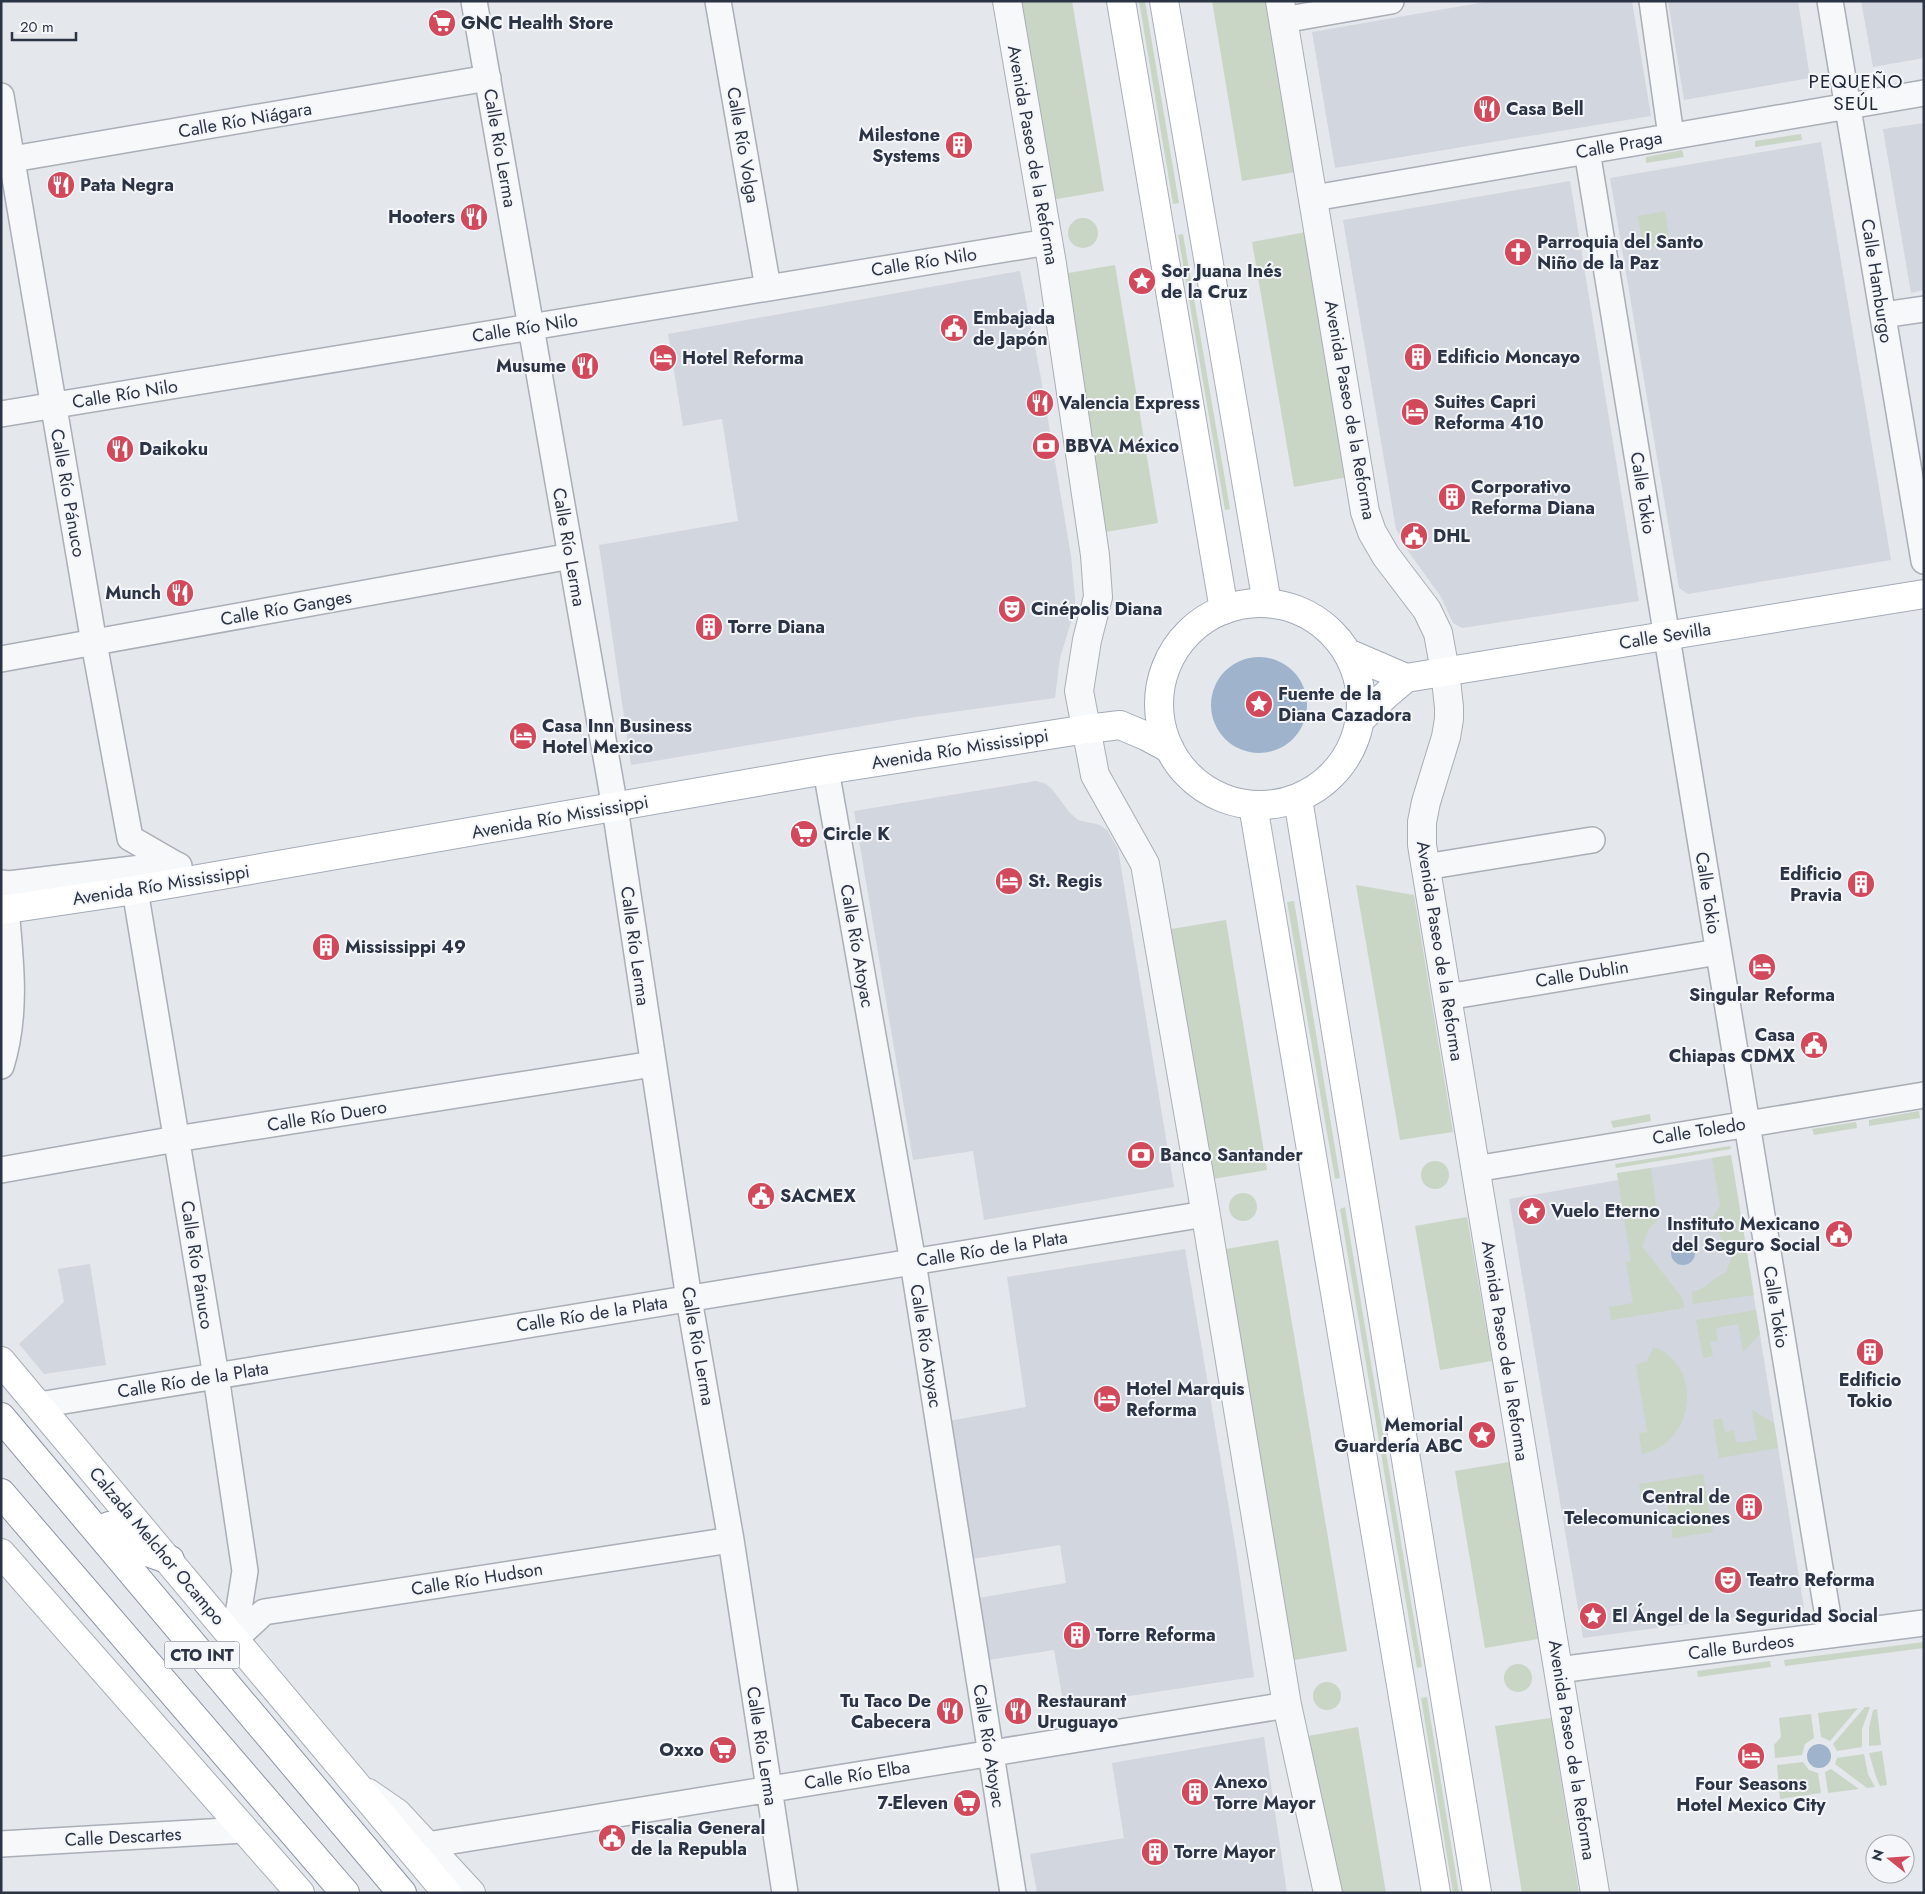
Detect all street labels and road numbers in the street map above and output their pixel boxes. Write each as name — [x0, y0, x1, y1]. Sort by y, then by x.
street label: Avenida Paseo de la Reforma — [1001, 43, 1065, 267]
street label: Calle Río Volga — [720, 85, 766, 205]
street label: Calle Río Lerma — [477, 87, 523, 209]
street label: Calle Río Niágara — [176, 95, 314, 145]
street label: Calle Praga — [1574, 125, 1664, 165]
street label: Calle Hamburgo — [1854, 217, 1900, 345]
street label: Calle Río Nilo — [869, 241, 979, 283]
street label: Avenida Paseo de la Reforma — [1318, 298, 1382, 522]
street label: Calle Río Nilo — [470, 307, 580, 349]
street label: Calle Río Nilo — [70, 373, 180, 415]
street label: Calle Río Pánuco — [44, 427, 92, 559]
street label: Calle Tokio — [1624, 450, 1662, 536]
street label: Calle Río Lerma — [546, 486, 592, 608]
street label: Calle Río Ganges — [218, 584, 354, 632]
street label: Calle Sevilla — [1617, 616, 1713, 656]
street label: Avenida Río Mississippi — [869, 722, 1051, 776]
street label: Avenida Río Mississippi — [470, 789, 650, 845]
street label: Avenida Paseo de la Reforma — [1410, 839, 1470, 1063]
street label: Calle Tokio — [1689, 850, 1727, 936]
street label: Avenida Río Mississippi — [70, 858, 252, 912]
street label: Calle Río Atoyac — [833, 882, 881, 1010]
street label: Calle Río Lerma — [614, 885, 656, 1007]
street label: Calle Dublin — [1533, 954, 1631, 994]
street label: Calle Río Duero — [265, 1094, 389, 1138]
street label: Calle Toledo — [1651, 1111, 1748, 1151]
street label: Calle Río Pánuco — [174, 1199, 220, 1331]
street label: Calle Río de la Plata — [915, 1224, 1069, 1274]
street label: Avenida Paseo de la Reforma — [1475, 1239, 1535, 1463]
street label: Calle Tokio — [1757, 1264, 1795, 1350]
street label: Calle Río Atoyac — [903, 1282, 949, 1410]
street label: Calle Río Lerma — [675, 1285, 721, 1407]
street label: Calle Río de la Plata — [515, 1289, 669, 1339]
street label: Calle Río de la Plata — [116, 1355, 270, 1405]
street label: Calzada Melchor Ocampo — [83, 1461, 231, 1631]
street label: Calle Río Hudson — [409, 1556, 545, 1602]
street label: Calle Burdeos — [1687, 1628, 1795, 1666]
street label: Avenida Paseo de la Reforma — [1542, 1638, 1602, 1862]
road number: CTO INT — [164, 1642, 240, 1668]
street label: Calle Río Atoyac — [966, 1682, 1012, 1810]
street label: Calle Río Lerma — [740, 1685, 784, 1807]
street label: Calle Río Elba — [802, 1754, 912, 1796]
street label: Calle Descartes — [64, 1821, 182, 1853]

